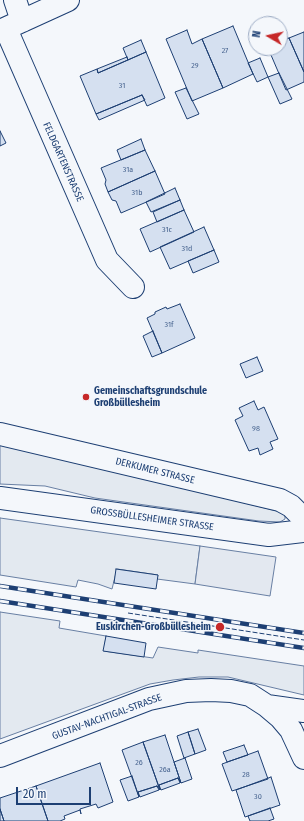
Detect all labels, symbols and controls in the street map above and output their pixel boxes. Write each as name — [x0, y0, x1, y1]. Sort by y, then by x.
north arrow — [248, 16, 288, 56]
text: N — [250, 30, 264, 38]
house number: 27 — [222, 46, 228, 56]
house number: 29 — [191, 61, 199, 71]
house number: 31 — [119, 81, 125, 91]
street label: FELDGARTENSTRASSE — [40, 121, 86, 203]
house number: 31a — [123, 165, 133, 175]
house number: 31b — [132, 188, 142, 198]
house number: 31c — [162, 225, 172, 235]
house number: 31d — [182, 244, 192, 254]
house number: 31f — [165, 320, 173, 330]
place label: Gemeinschaftsgrundschule Großbüllesheim — [94, 385, 207, 408]
marker: Gemeinschaftsgrundschule Großbüllesheim — [81, 392, 91, 402]
house number: 98 — [252, 424, 260, 434]
street label: DERKUMER STRASSE — [114, 455, 196, 487]
street label: GROSSBÜLLESHEIMER STRASSE — [90, 504, 214, 534]
place label: Euskirchen-Großbüllesheim — [96, 621, 211, 633]
marker: Euskirchen-Großbüllesheim — [214, 621, 226, 633]
street label: GUSTAV-NACHTIGAL-STRASSE — [50, 692, 164, 742]
house number: 26 — [135, 758, 143, 768]
house number: 26a — [159, 765, 171, 775]
house number: 28 — [242, 770, 250, 780]
scale bar — [18, 779, 93, 805]
text: 20 m — [23, 787, 47, 801]
house number: 30 — [254, 792, 262, 802]

